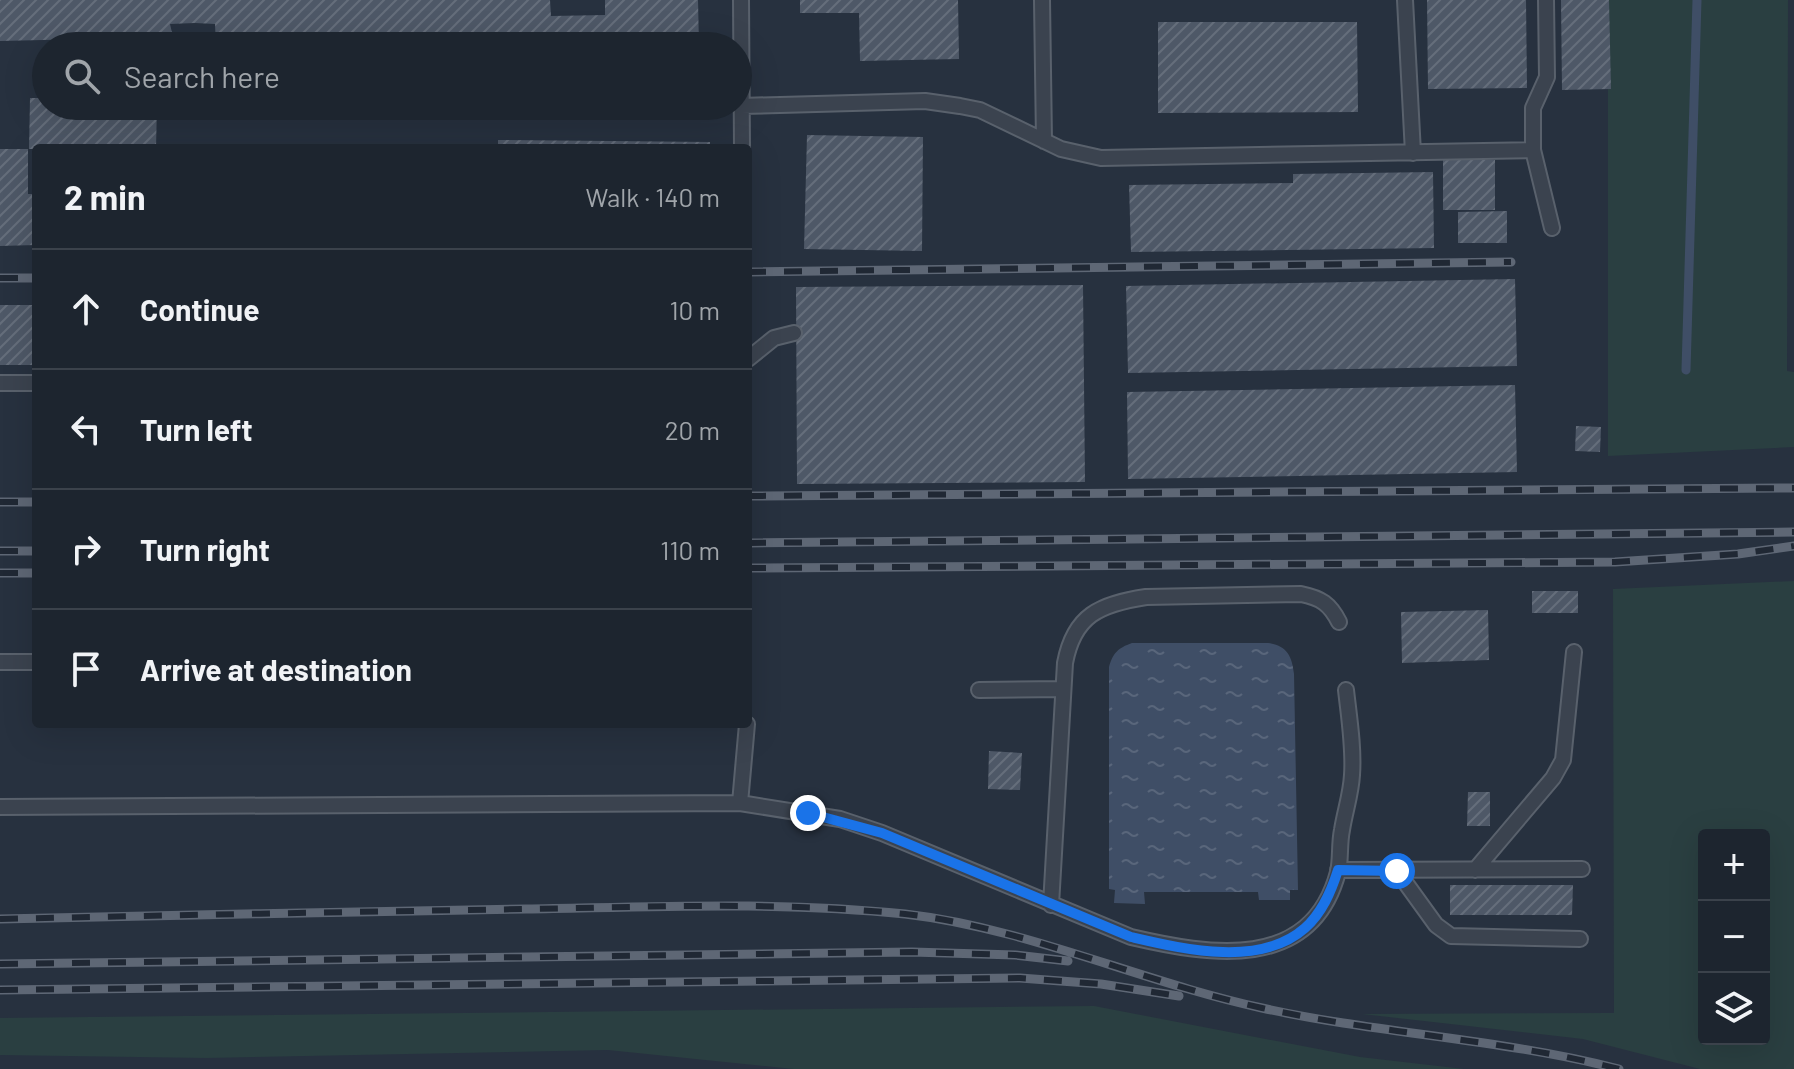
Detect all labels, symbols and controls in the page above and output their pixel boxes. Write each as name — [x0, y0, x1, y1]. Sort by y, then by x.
search box — [32, 32, 752, 120]
icon: search — [60, 54, 104, 98]
text: Search here — [124, 58, 280, 94]
text: 2 min — [64, 176, 146, 217]
text: Walk · 140 m — [585, 181, 720, 212]
icon: ahead — [64, 287, 108, 331]
text: Continue — [140, 291, 260, 327]
text: 10 m — [670, 294, 720, 325]
icon: left — [64, 407, 108, 451]
text: Turn left — [140, 411, 253, 447]
text: 20 m — [665, 414, 720, 445]
icon: right — [64, 527, 108, 571]
text: Turn right — [140, 531, 270, 567]
text: 110 m — [660, 534, 720, 565]
icon: arrive — [64, 647, 108, 691]
text: Arrive at destination — [140, 651, 412, 687]
route end — [790, 795, 826, 831]
map controls — [1698, 829, 1770, 1045]
button: + — [1698, 829, 1770, 901]
route start — [1379, 853, 1415, 889]
button: − — [1698, 901, 1770, 973]
button: layers — [1698, 973, 1770, 1045]

